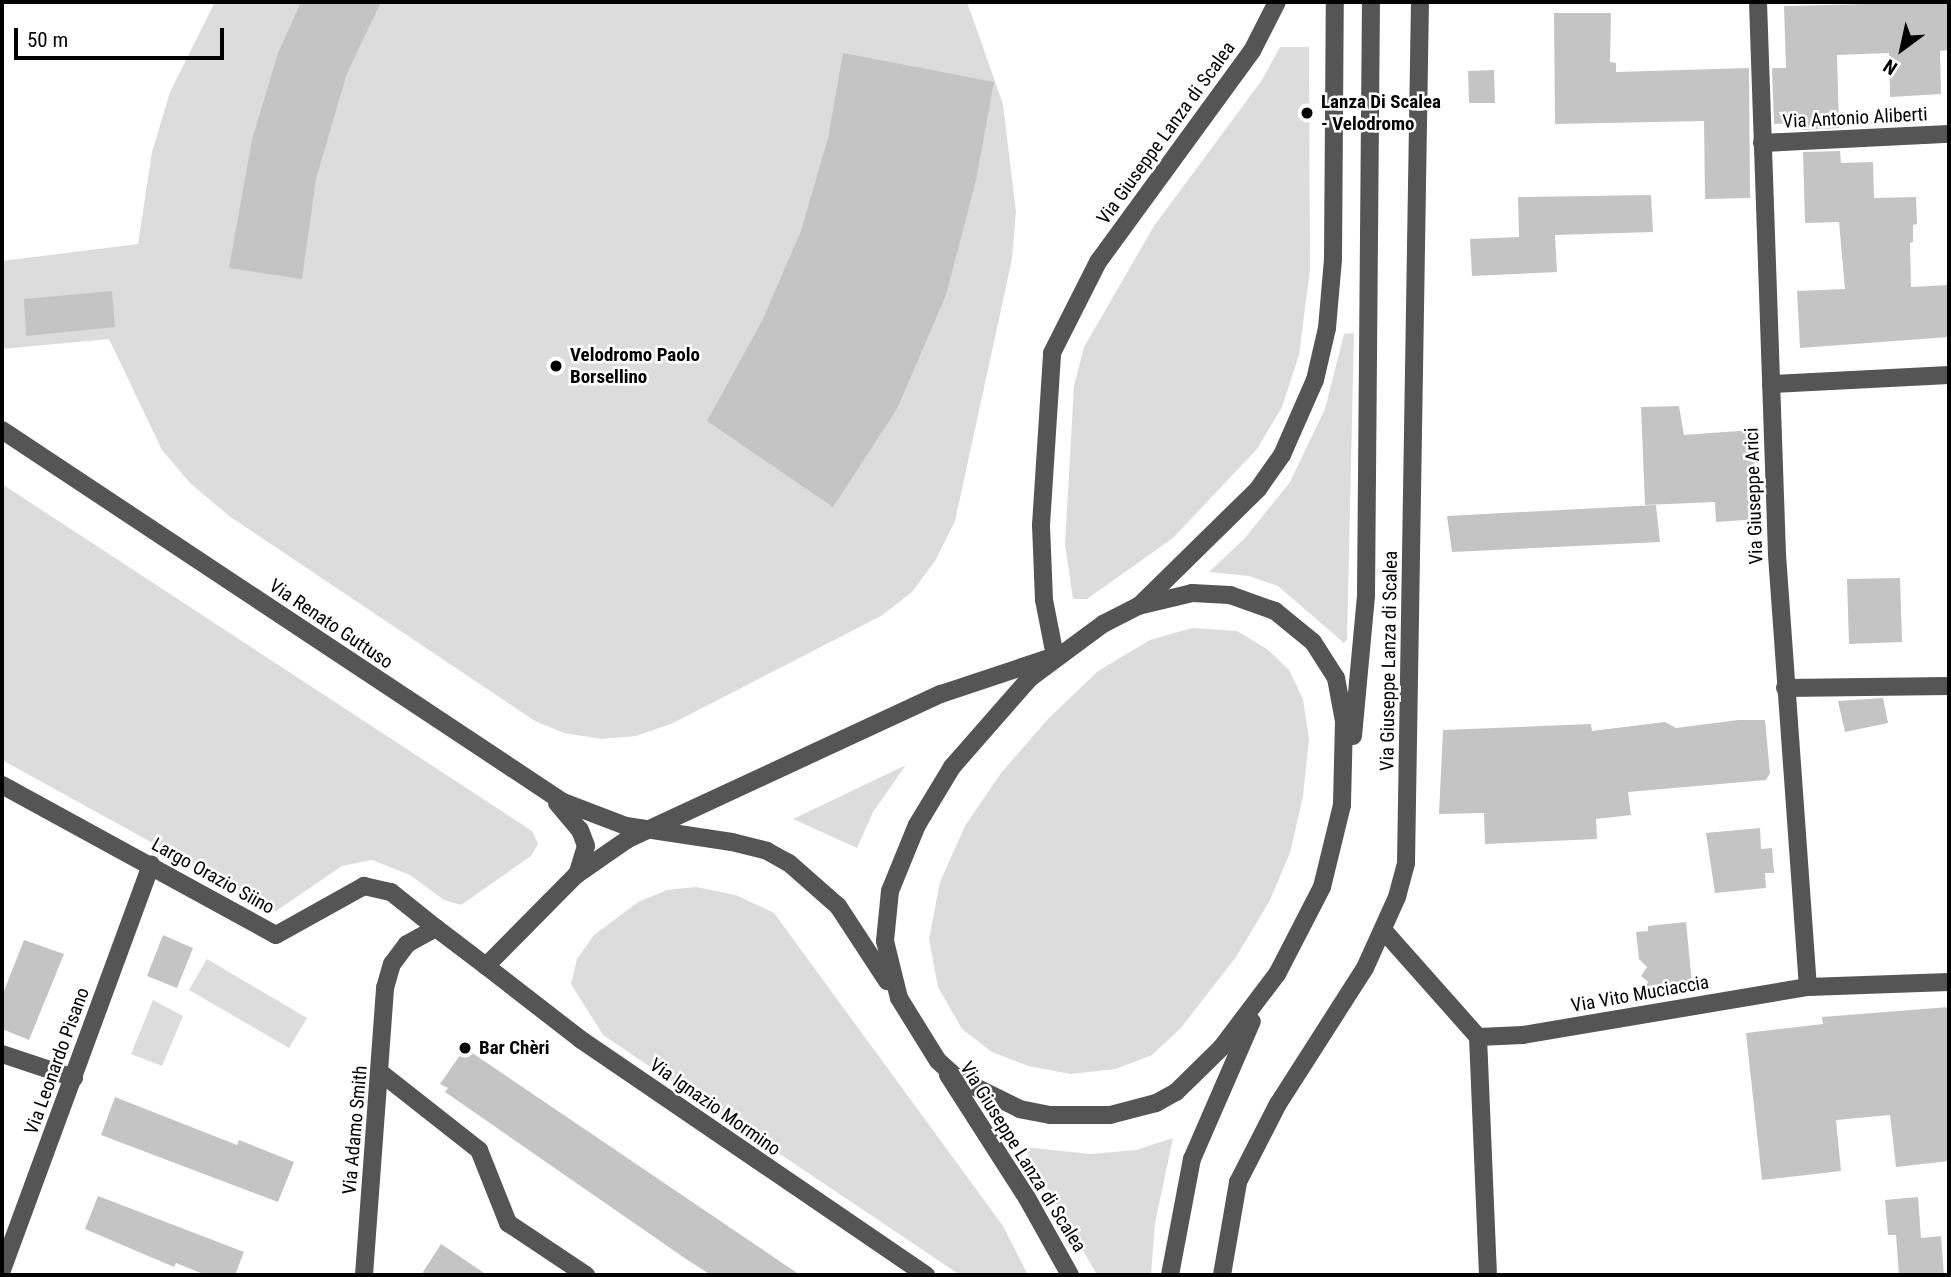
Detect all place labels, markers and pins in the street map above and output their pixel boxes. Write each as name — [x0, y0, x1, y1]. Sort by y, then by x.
place label: Lanza Di Scalea - Velodromo — [1321, 91, 1441, 135]
marker: Lanza Di Scalea - Velodromo — [1299, 105, 1315, 121]
place label: Velodromo Paolo Borsellino — [570, 344, 700, 388]
marker: Velodromo Paolo Borsellino — [548, 358, 564, 374]
place label: Bar Chèri — [479, 1037, 550, 1059]
marker: Bar Chèri — [457, 1040, 473, 1056]

